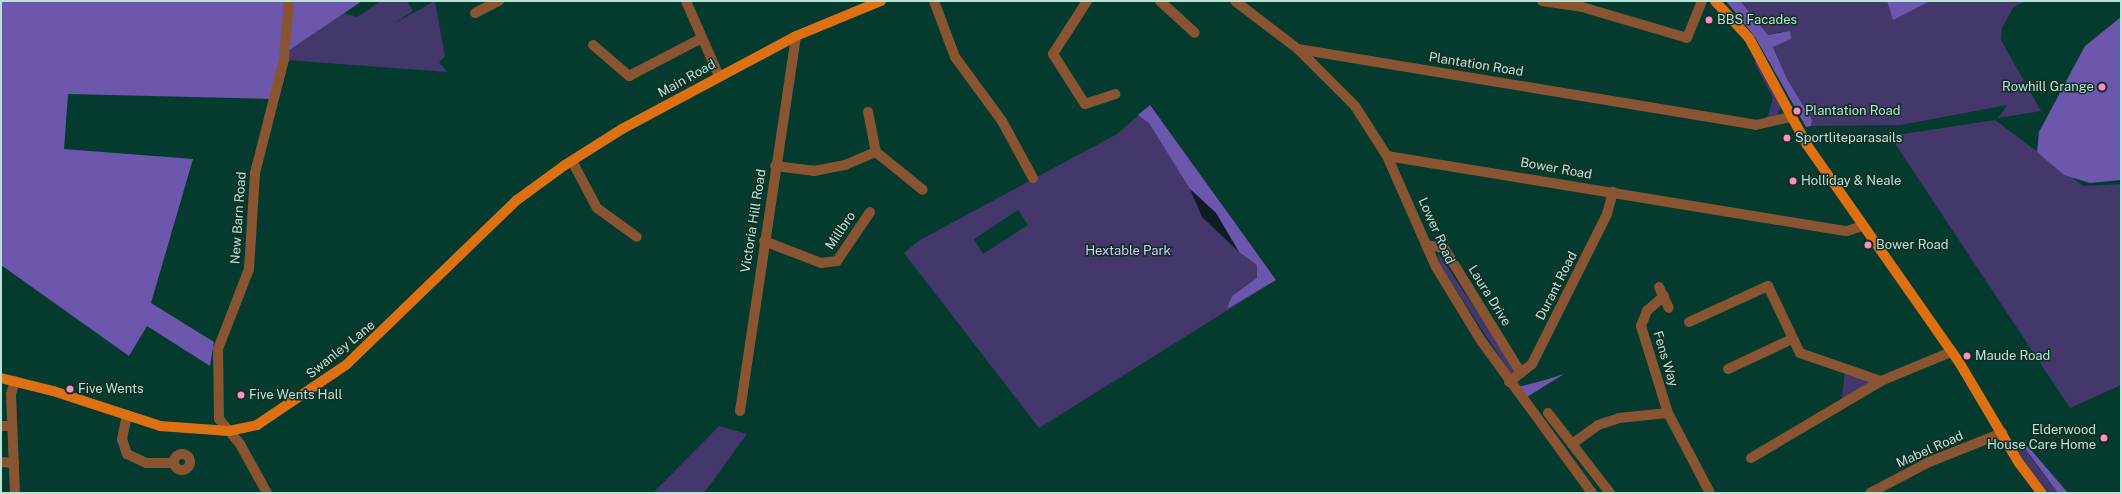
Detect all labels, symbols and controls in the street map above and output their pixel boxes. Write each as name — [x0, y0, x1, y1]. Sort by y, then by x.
place label: BBS Facades — [1717, 12, 1797, 28]
marker: BBS Facades — [1704, 15, 1714, 25]
street label: Plantation Road — [1428, 50, 1524, 80]
street label: Main Road — [655, 57, 719, 101]
place label: Rowhill Grange — [2002, 79, 2094, 95]
marker: Rowhill Grange — [2097, 82, 2107, 92]
place label: Plantation Road — [1805, 103, 1901, 119]
marker: Plantation Road — [1792, 106, 1802, 116]
place label: Sportliteparasails — [1795, 130, 1902, 146]
marker: Sportliteparasails — [1782, 133, 1792, 143]
street label: Bower Road — [1519, 155, 1593, 183]
street label: Victoria Hill Road — [738, 168, 770, 274]
street label: New Barn Road — [228, 171, 250, 265]
place label: Holliday & Neale — [1801, 173, 1901, 189]
marker: Holliday & Neale — [1788, 176, 1798, 186]
street label: Lower Road — [1414, 195, 1458, 267]
street label: Millbro — [823, 209, 859, 253]
place label: Bower Road — [1876, 237, 1948, 253]
marker: Bower Road — [1863, 240, 1873, 250]
park label: Hextable Park — [1085, 243, 1171, 259]
street label: Durant Road — [1533, 249, 1581, 323]
street label: Laura Drive — [1464, 263, 1514, 329]
street label: Swanley Lane — [304, 318, 378, 382]
street label: Fens Way — [1649, 329, 1681, 389]
place label: Maude Road — [1975, 348, 2050, 364]
marker: Maude Road — [1962, 351, 1972, 361]
place label: Five Wents — [78, 381, 144, 397]
marker: Five Wents — [65, 384, 75, 394]
place label: Five Wents Hall — [249, 387, 343, 403]
marker: Five Wents Hall — [236, 390, 246, 400]
place label: Elderwood House Care Home — [1987, 423, 2096, 454]
street label: Mabel Road — [1894, 428, 1966, 472]
marker: Elderwood House Care Home — [2099, 433, 2109, 443]

